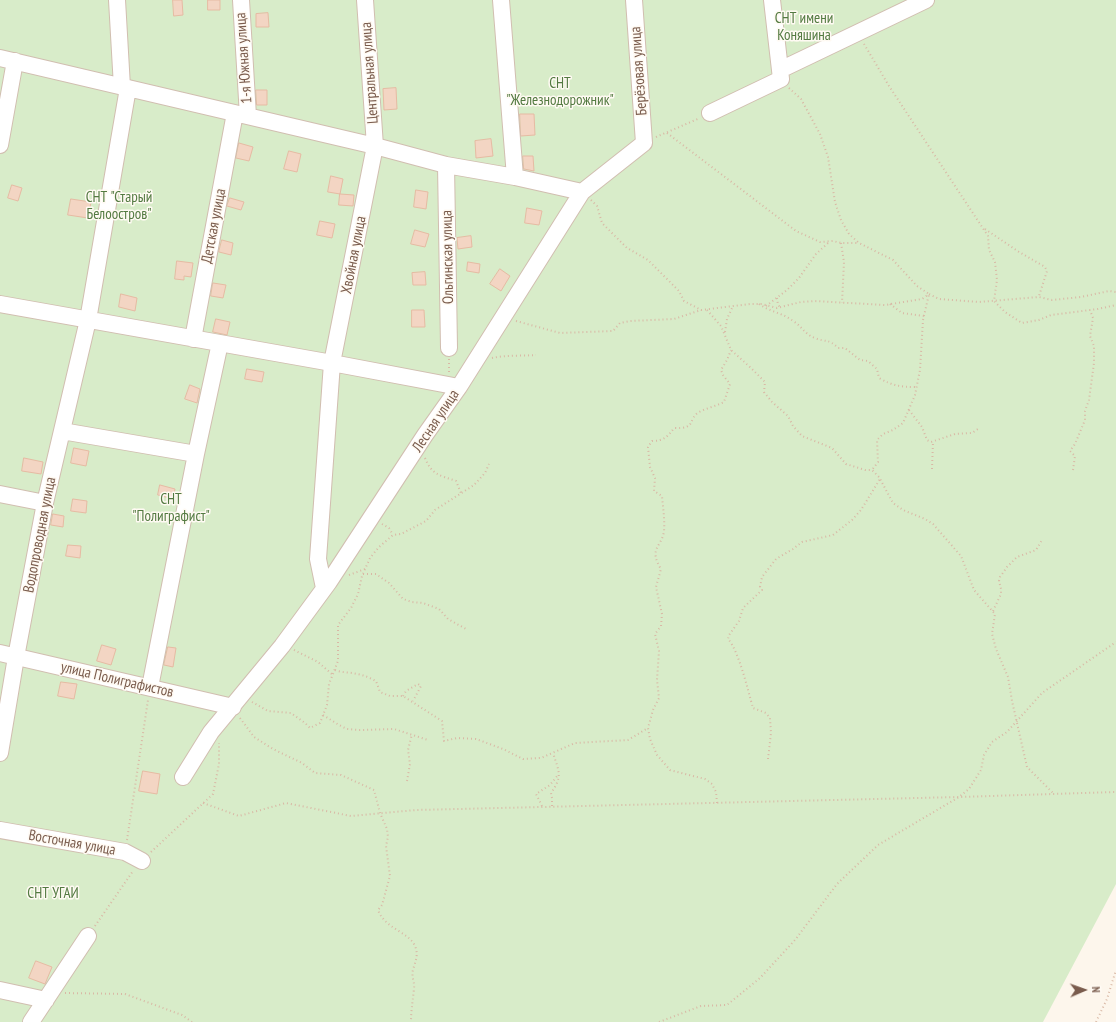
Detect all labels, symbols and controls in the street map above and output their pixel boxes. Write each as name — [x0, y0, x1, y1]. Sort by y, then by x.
park label: СНТ имени Коняшина — [775, 10, 833, 45]
street label: 1-я Южная улица — [232, 12, 256, 104]
street label: Центральная улица — [357, 21, 383, 125]
street label: Берёзовая улица — [627, 26, 651, 116]
park label: СНТ "Железнодорожник" — [506, 75, 614, 110]
street label: Детская улица — [198, 187, 230, 265]
park label: СНТ "Старый Белоостров" — [86, 189, 152, 224]
street label: Ольгинская улица — [438, 210, 458, 304]
street label: Хвойная улица — [338, 215, 370, 295]
street label: Лесная улица — [409, 386, 463, 456]
street label: Водопроводная улица — [20, 476, 60, 594]
park label: СНТ "Полиграфист" — [132, 491, 210, 526]
street label: улица Полиграфистов — [59, 658, 175, 702]
street label: Восточная улица — [27, 826, 117, 860]
park label: СНТ УГАИ — [27, 885, 79, 903]
north arrow — [1064, 970, 1104, 1010]
text: N — [1089, 986, 1103, 993]

